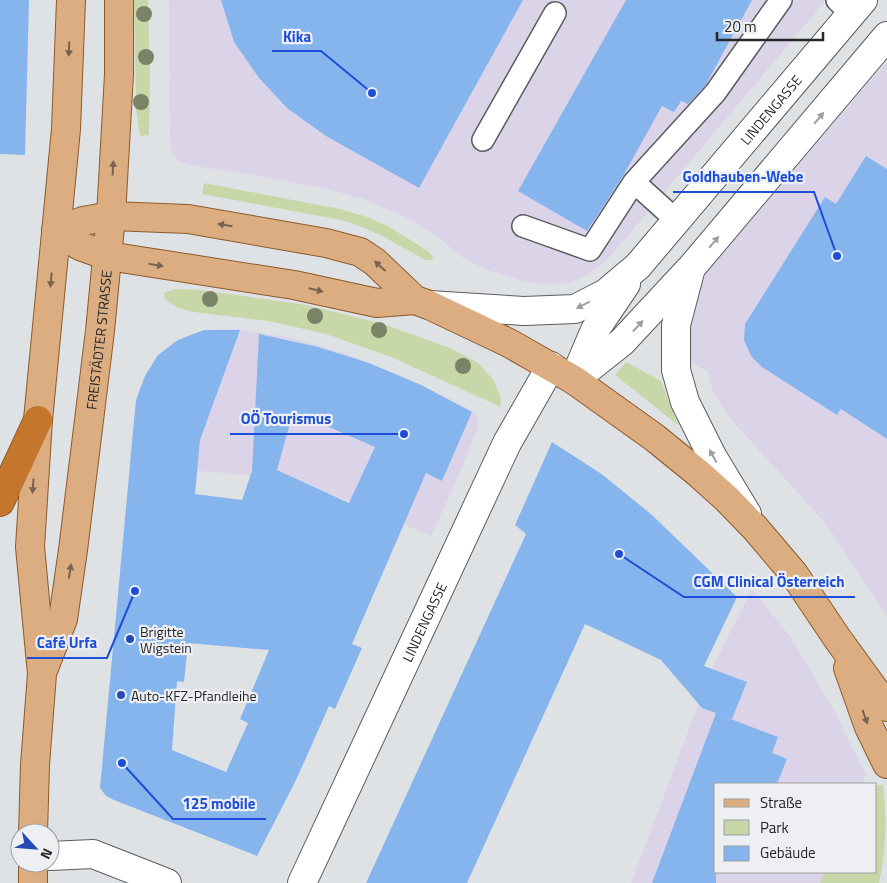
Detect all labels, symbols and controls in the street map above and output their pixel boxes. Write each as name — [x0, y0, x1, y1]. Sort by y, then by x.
scale bar — [717, 10, 823, 42]
text: 20 m — [724, 15, 757, 38]
callout: Kika — [272, 21, 321, 51]
text: Kika — [283, 25, 311, 48]
one-way arrow — [65, 41, 73, 57]
street label: LINDENGASSE — [735, 70, 806, 149]
one-way arrow — [813, 111, 824, 124]
one-way arrow — [110, 160, 118, 176]
callout: Goldhauben-Webe — [673, 162, 814, 192]
text: Goldhauben-Webe — [683, 165, 804, 188]
one-way arrow — [216, 221, 232, 229]
one-way arrow — [708, 235, 719, 248]
one-way arrow — [374, 260, 386, 272]
one-way arrow — [148, 261, 164, 269]
street label: FREISTÄDTER STRASSE — [80, 269, 116, 411]
one-way arrow — [47, 272, 55, 288]
one-way arrow — [308, 286, 324, 294]
one-way arrow — [575, 301, 590, 309]
one-way arrow — [632, 320, 644, 332]
callout: OÖ Tourismus — [230, 404, 341, 434]
text: OÖ Tourismus — [241, 407, 331, 430]
one-way arrow — [709, 448, 717, 463]
one-way arrow — [29, 478, 37, 494]
one-way arrow — [66, 563, 74, 579]
callout: CGM Clinical Österreich — [684, 567, 855, 597]
text: CGM Clinical Österreich — [694, 570, 844, 593]
street label: LINDENGASSE — [396, 578, 451, 665]
place label: Brigitte Wigstein — [140, 621, 192, 658]
callout: Café Urfa — [27, 628, 107, 658]
text: Café Urfa — [37, 631, 98, 654]
marker: Brigitte Wigstein — [124, 633, 136, 645]
place label: Auto-KFZ-Pfandleihe — [131, 685, 257, 706]
marker: Auto-KFZ-Pfandleihe — [115, 689, 127, 701]
one-way arrow — [862, 710, 870, 725]
legend — [714, 783, 877, 873]
callout: 125 mobile — [173, 789, 266, 819]
text: Straße — [760, 791, 802, 814]
text: 125 mobile — [183, 792, 256, 815]
text: Park — [760, 816, 789, 839]
north arrow — [10, 823, 60, 873]
text: Gebäude — [760, 841, 816, 864]
text: N — [36, 845, 59, 863]

